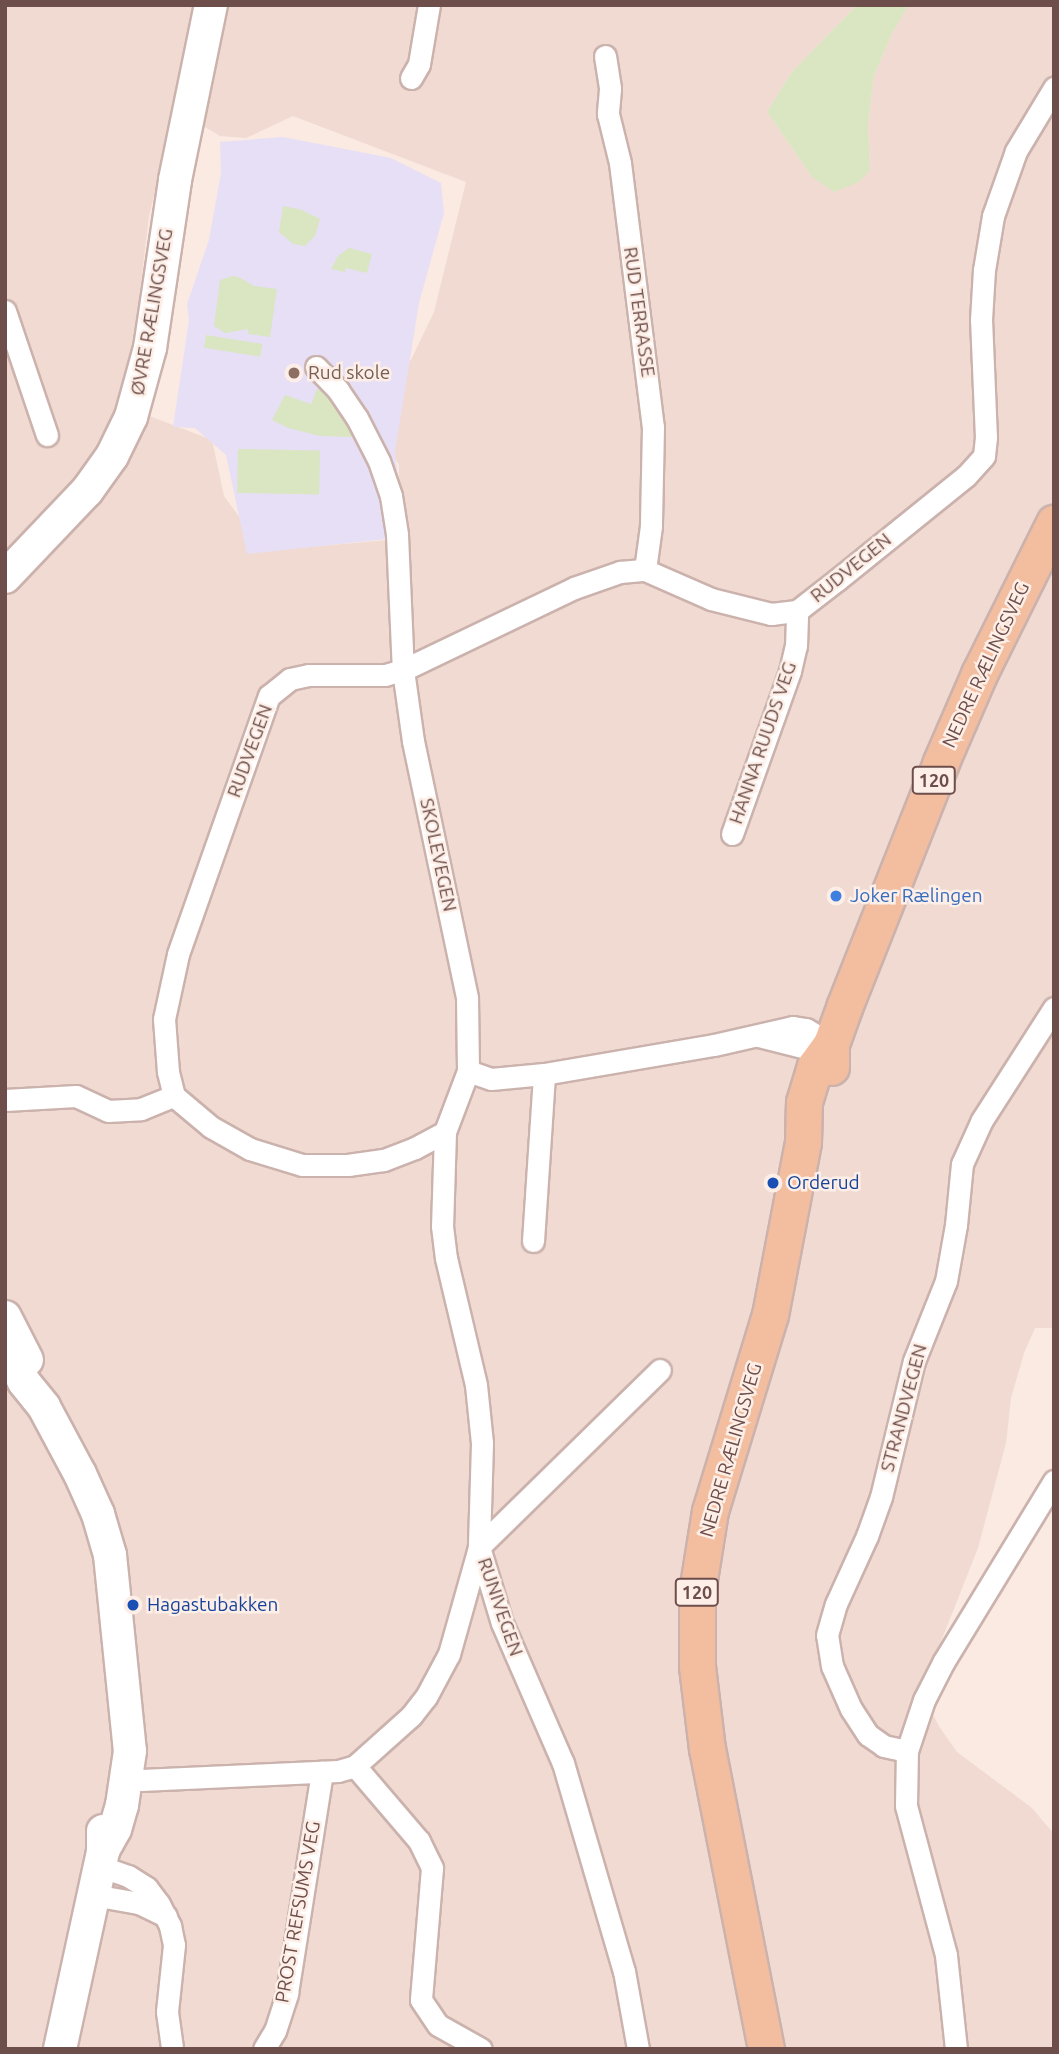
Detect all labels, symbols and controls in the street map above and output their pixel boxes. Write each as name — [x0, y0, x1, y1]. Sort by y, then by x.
street label: ØVRE RÆLINGSVEG — [126, 227, 178, 397]
street label: RUD TERRASSE — [619, 245, 659, 379]
place label: Rud skole — [308, 362, 390, 384]
marker: Rud skole — [286, 365, 302, 381]
street label: RUDVEGEN — [806, 529, 896, 607]
street label: NEDRE RÆLINGSVEG — [938, 579, 1034, 751]
street label: HANNA RUUDS VEG — [725, 659, 801, 827]
street label: RUDVEGEN — [223, 701, 277, 801]
road number: 120 — [911, 766, 957, 794]
street label: SKOLEVEGEN — [415, 796, 461, 914]
place label: Joker Rælingen — [850, 885, 983, 907]
marker: Joker Rælingen — [828, 888, 844, 904]
place label: Orderud — [787, 1172, 860, 1194]
marker: Orderud — [765, 1175, 781, 1191]
street label: STRANDVEGEN — [876, 1342, 932, 1474]
street label: NEDRE RÆLINGSVEG — [695, 1360, 767, 1540]
street label: RUNIVEGEN — [473, 1555, 527, 1659]
road number: 120 — [674, 1577, 720, 1606]
place label: Hagastubakken — [147, 1594, 278, 1616]
marker: Hagastubakken — [125, 1597, 141, 1613]
street label: PROST REFSUMS VEG — [271, 1819, 325, 2005]

